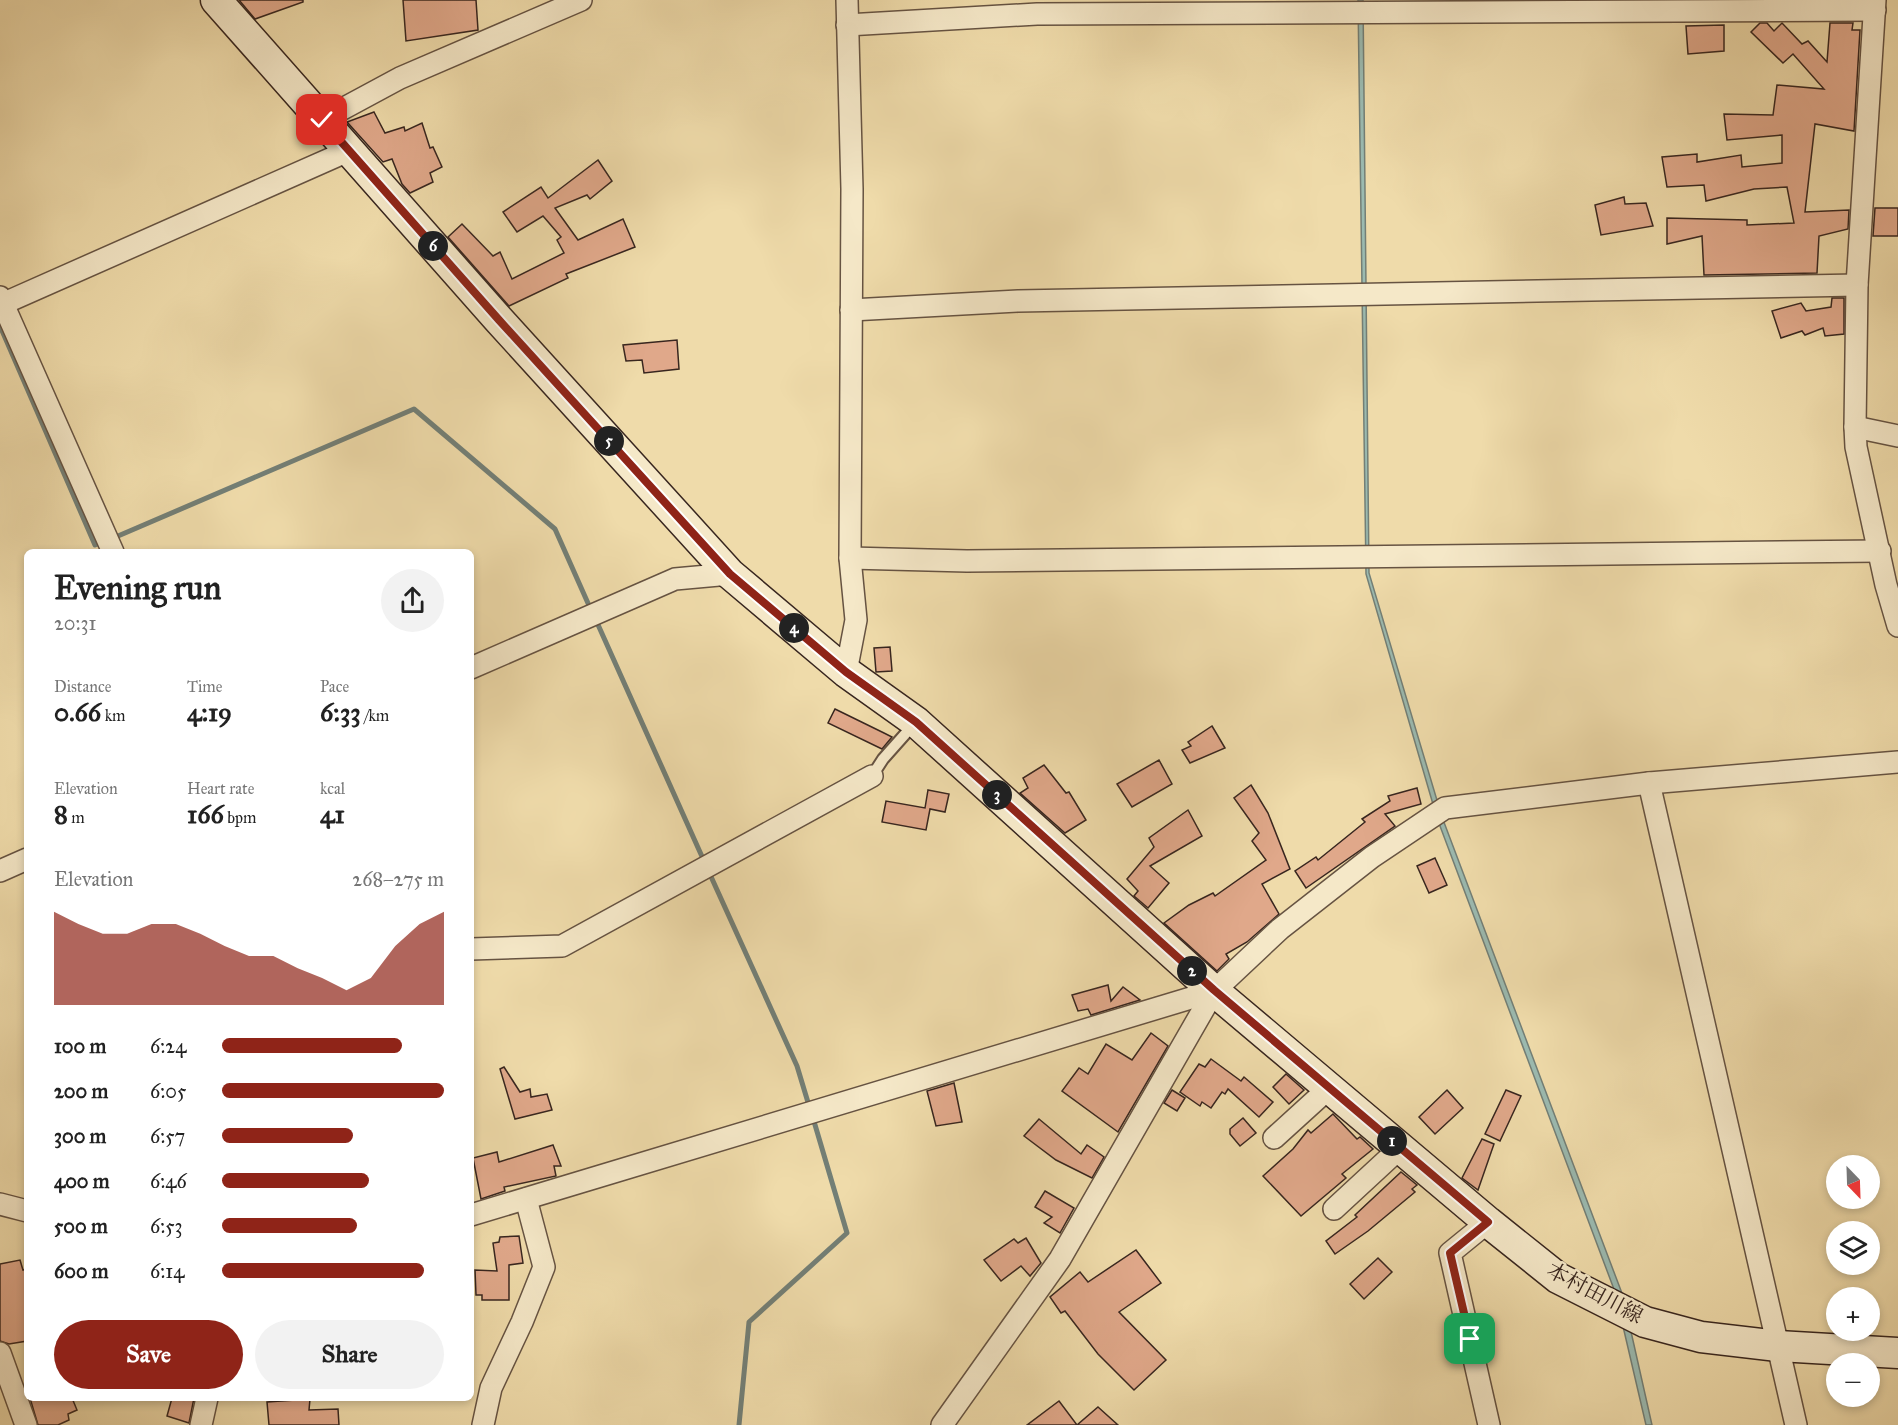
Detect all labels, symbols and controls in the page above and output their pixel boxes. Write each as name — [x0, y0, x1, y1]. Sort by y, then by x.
pin — [296, 94, 347, 145]
icon: check — [305, 103, 338, 136]
pin: 6 — [418, 231, 448, 261]
text: 6 — [429, 236, 437, 255]
pin: 5 — [594, 426, 624, 456]
text: 5 — [605, 431, 613, 450]
text: Evening run — [54, 568, 221, 608]
button: share — [381, 569, 444, 632]
text: 20:31 — [54, 611, 96, 635]
pin: 4 — [779, 613, 809, 643]
text: 4 — [790, 618, 798, 637]
text: Distance — [54, 677, 111, 696]
text: Time — [187, 677, 222, 696]
text: Pace — [320, 677, 349, 696]
text: 0.66 — [54, 696, 101, 728]
text: 4:19 — [187, 696, 232, 728]
text: 6:33 — [320, 696, 361, 728]
text: km — [101, 706, 126, 725]
text: /km — [361, 706, 389, 725]
text: Elevation — [54, 779, 118, 798]
text: Heart rate — [187, 779, 254, 798]
text: kcal — [320, 779, 345, 798]
pin: 3 — [982, 780, 1012, 810]
text: 3 — [994, 785, 1000, 804]
text: 8 — [54, 798, 68, 830]
text: 166 — [187, 798, 224, 830]
text: 41 — [320, 798, 345, 830]
text: m — [68, 808, 85, 827]
text: bpm — [224, 808, 256, 827]
text: Elevation — [54, 867, 133, 891]
text: 268–275 m — [352, 867, 444, 891]
pin: 2 — [1177, 956, 1207, 986]
text: 2 — [1188, 961, 1196, 980]
text: 100 m — [54, 1034, 106, 1058]
text: 6:24 — [150, 1034, 186, 1058]
text: 200 m — [54, 1079, 108, 1103]
text: 6:05 — [150, 1079, 186, 1103]
text: 300 m — [54, 1124, 106, 1148]
text: 6:57 — [150, 1124, 185, 1148]
pin: 1 — [1377, 1126, 1407, 1156]
text: 1 — [1389, 1131, 1395, 1150]
north arrow — [1826, 1155, 1880, 1209]
map controls — [1826, 1155, 1880, 1407]
text: 400 m — [54, 1169, 110, 1193]
text: 6:46 — [150, 1169, 187, 1193]
text: 500 m — [54, 1214, 108, 1238]
text: 6:53 — [150, 1214, 183, 1238]
button: layers — [1826, 1221, 1880, 1275]
street label: 本村田川線 — [1543, 1257, 1647, 1329]
text: 600 m — [54, 1259, 109, 1283]
text: 6:14 — [150, 1259, 184, 1283]
button: + — [1826, 1287, 1880, 1341]
pin — [1444, 1313, 1495, 1364]
button: Save — [54, 1320, 243, 1389]
button: Share — [255, 1320, 444, 1389]
icon: arrive — [1453, 1322, 1486, 1355]
button: − — [1826, 1353, 1880, 1407]

